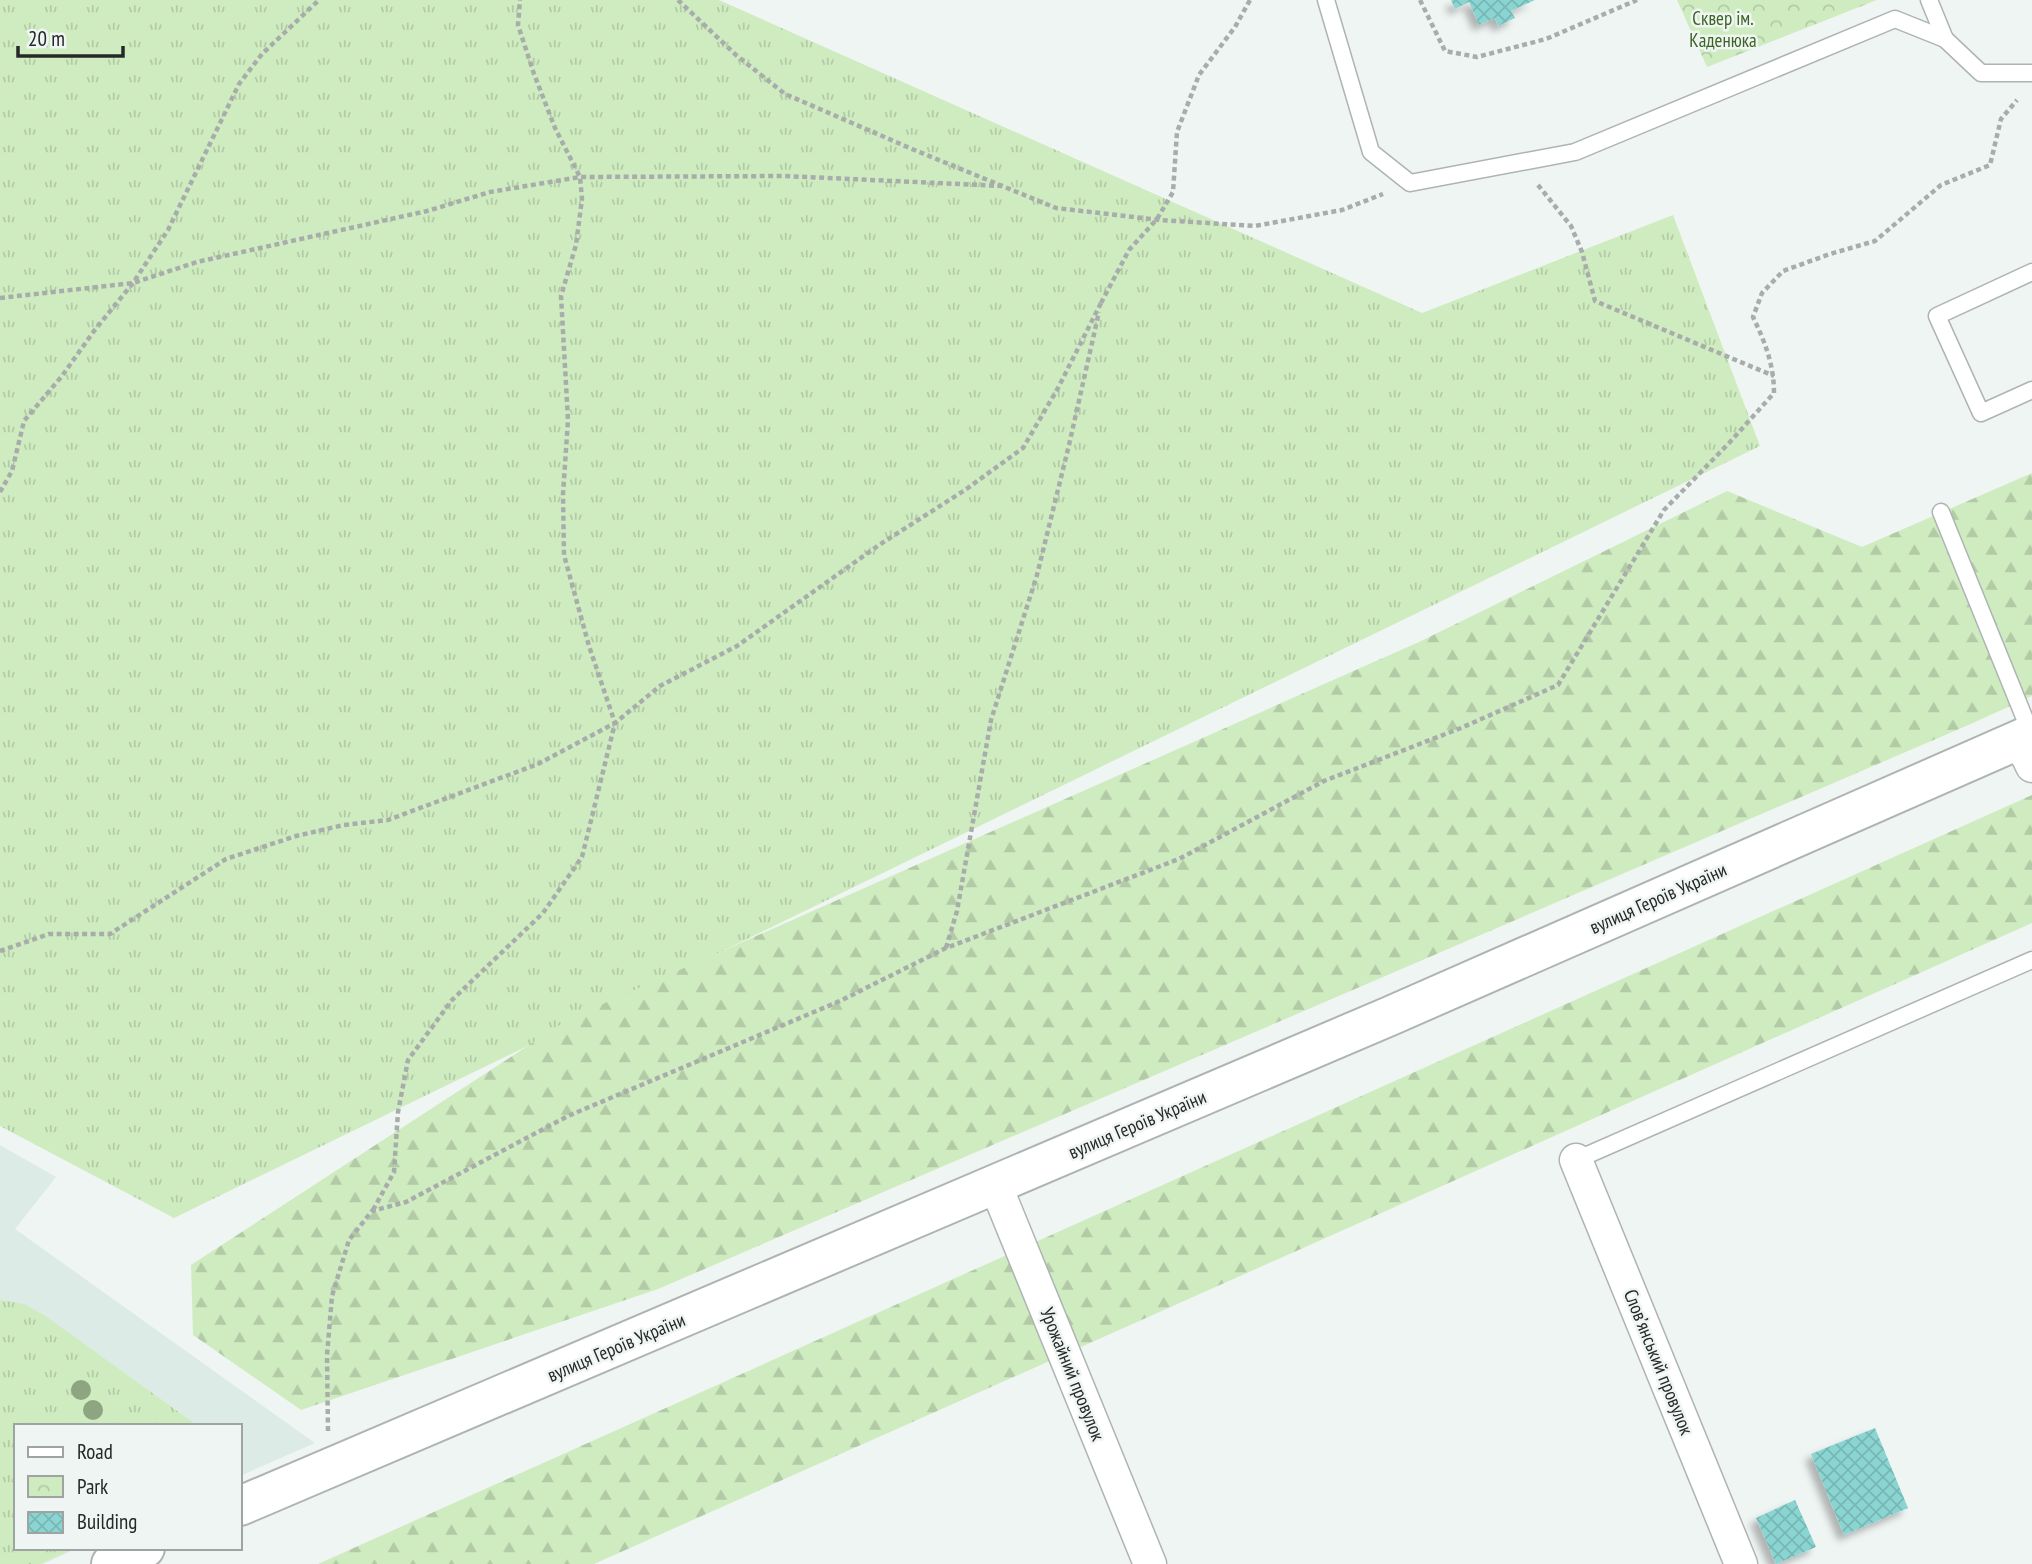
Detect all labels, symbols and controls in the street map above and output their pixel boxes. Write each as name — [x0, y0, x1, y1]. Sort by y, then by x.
park label: Сквер ім. Каденюка — [1689, 6, 1757, 52]
scale bar — [18, 14, 122, 58]
text: 20 m — [28, 25, 65, 52]
street label: вулиця Героїв України — [1586, 857, 1730, 939]
street label: вулиця Героїв України — [1064, 1084, 1210, 1164]
street label: Словʼянський провулок — [1619, 1286, 1699, 1439]
street label: Урожайний провулок — [1035, 1304, 1111, 1445]
street label: вулиця Героїв України — [543, 1307, 689, 1387]
legend — [14, 1424, 242, 1550]
text: Road — [77, 1438, 113, 1465]
text: Park — [77, 1473, 108, 1500]
text: Building — [77, 1508, 137, 1535]

